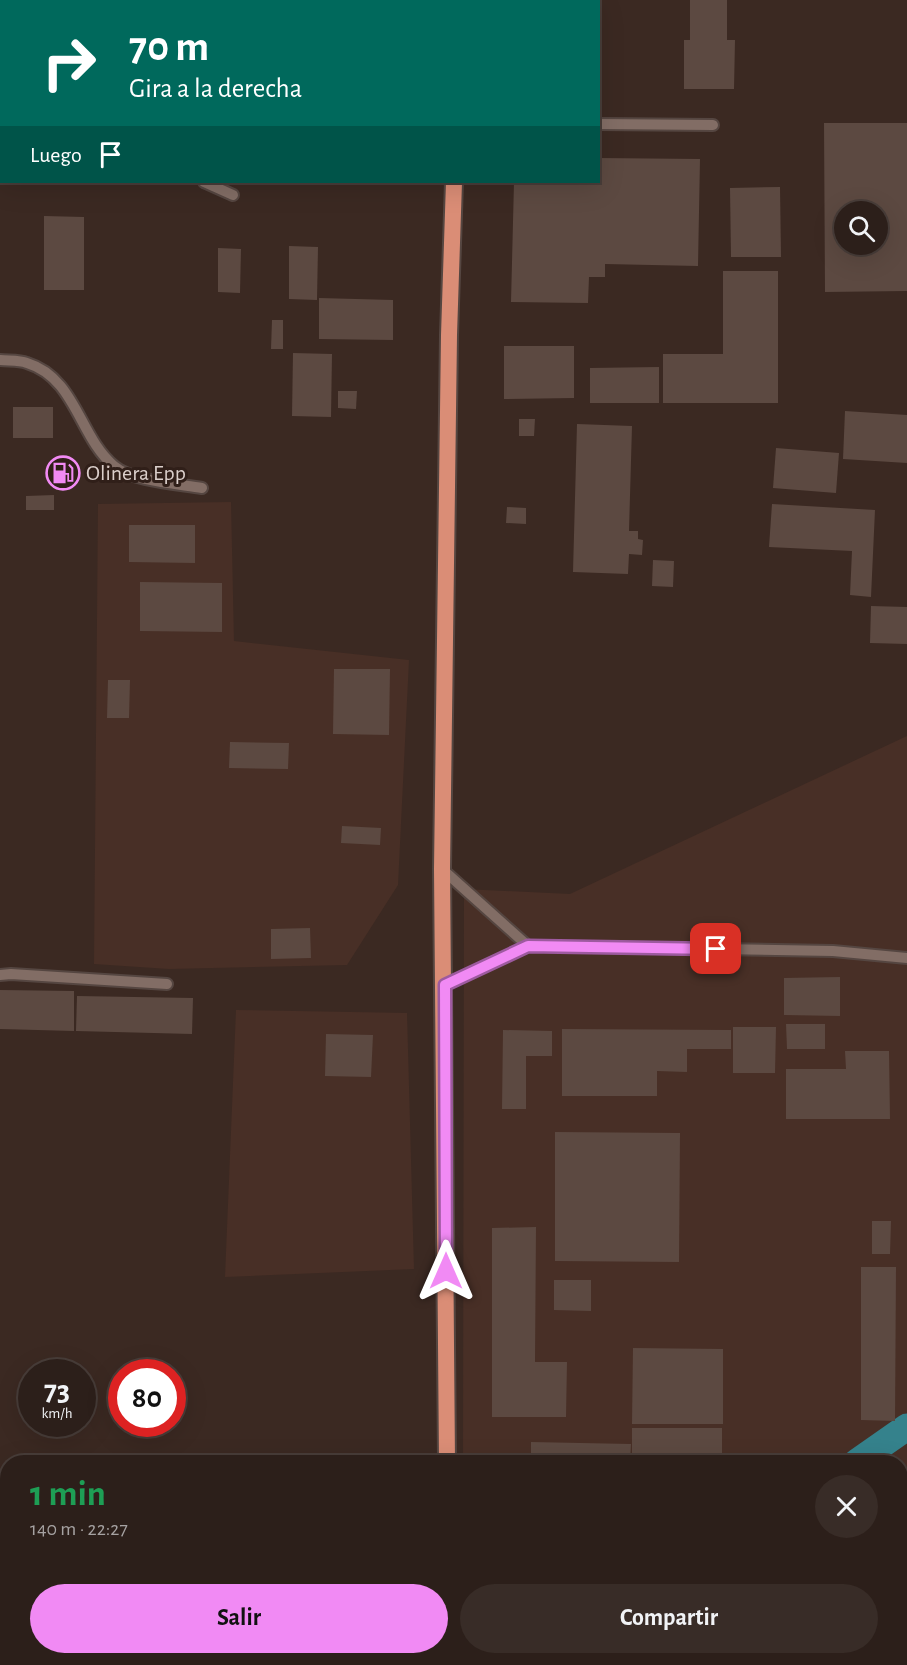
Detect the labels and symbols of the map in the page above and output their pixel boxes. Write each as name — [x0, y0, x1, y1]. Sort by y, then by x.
fuel station icon: Olinera Epp — [45, 455, 81, 491]
place label: Olinera Epp — [86, 462, 186, 484]
pin — [690, 923, 741, 974]
position arrow — [414, 1239, 478, 1303]
speed limit sign: 80 — [108, 1359, 186, 1437]

